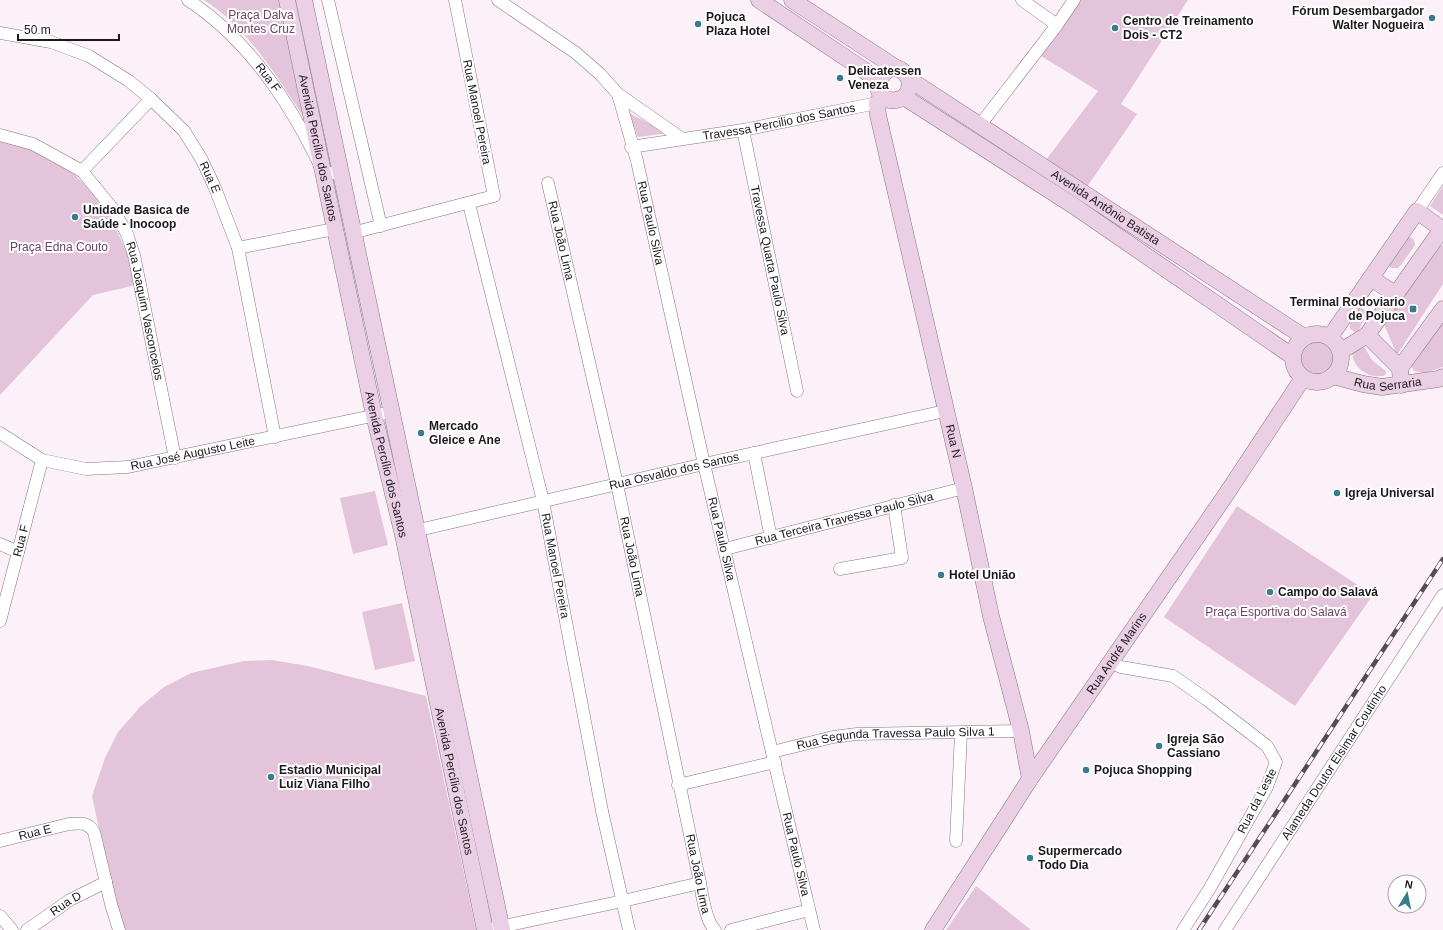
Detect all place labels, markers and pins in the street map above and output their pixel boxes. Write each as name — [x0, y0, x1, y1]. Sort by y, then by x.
place label: Fórum Desembargador Walter Nogueira — [1292, 4, 1424, 32]
place label: Pojuca Plaza Hotel — [706, 10, 770, 38]
marker: Fórum Desembargador Walter Nogueira — [1427, 13, 1437, 23]
place label: Centro de Treinamento Dois - CT2 — [1123, 14, 1254, 42]
marker: Pojuca Plaza Hotel — [693, 19, 703, 29]
marker: Centro de Treinamento Dois - CT2 — [1110, 23, 1120, 33]
place label: Delicatessen Veneza — [848, 64, 921, 92]
marker: Delicatessen Veneza — [835, 73, 845, 83]
place label: Unidade Basica de Saúde - Inocoop — [83, 203, 190, 231]
marker: Unidade Basica de Saúde - Inocoop — [70, 212, 80, 222]
place label: Terminal Rodoviario de Pojuca — [1290, 295, 1405, 323]
marker: Terminal Rodoviario de Pojuca — [1408, 304, 1418, 314]
place label: Mercado Gleice e Ane — [429, 419, 501, 447]
marker: Mercado Gleice e Ane — [416, 428, 426, 438]
place label: Igreja Universal — [1345, 486, 1434, 500]
marker: Igreja Universal — [1332, 488, 1342, 498]
place label: Hotel União — [949, 568, 1016, 582]
marker: Hotel União — [936, 570, 946, 580]
place label: Campo do Salavá — [1278, 585, 1378, 599]
marker: Campo do Salavá — [1265, 587, 1275, 597]
place label: Igreja São Cassiano — [1167, 732, 1224, 760]
marker: Igreja São Cassiano — [1154, 741, 1164, 751]
place label: Estadio Municipal Luiz Viana Filho — [279, 763, 381, 791]
place label: Pojuca Shopping — [1094, 763, 1192, 777]
marker: Pojuca Shopping — [1081, 765, 1091, 775]
marker: Estadio Municipal Luiz Viana Filho — [266, 772, 276, 782]
place label: Supermercado Todo Dia — [1038, 844, 1122, 872]
marker: Supermercado Todo Dia — [1025, 853, 1035, 863]

